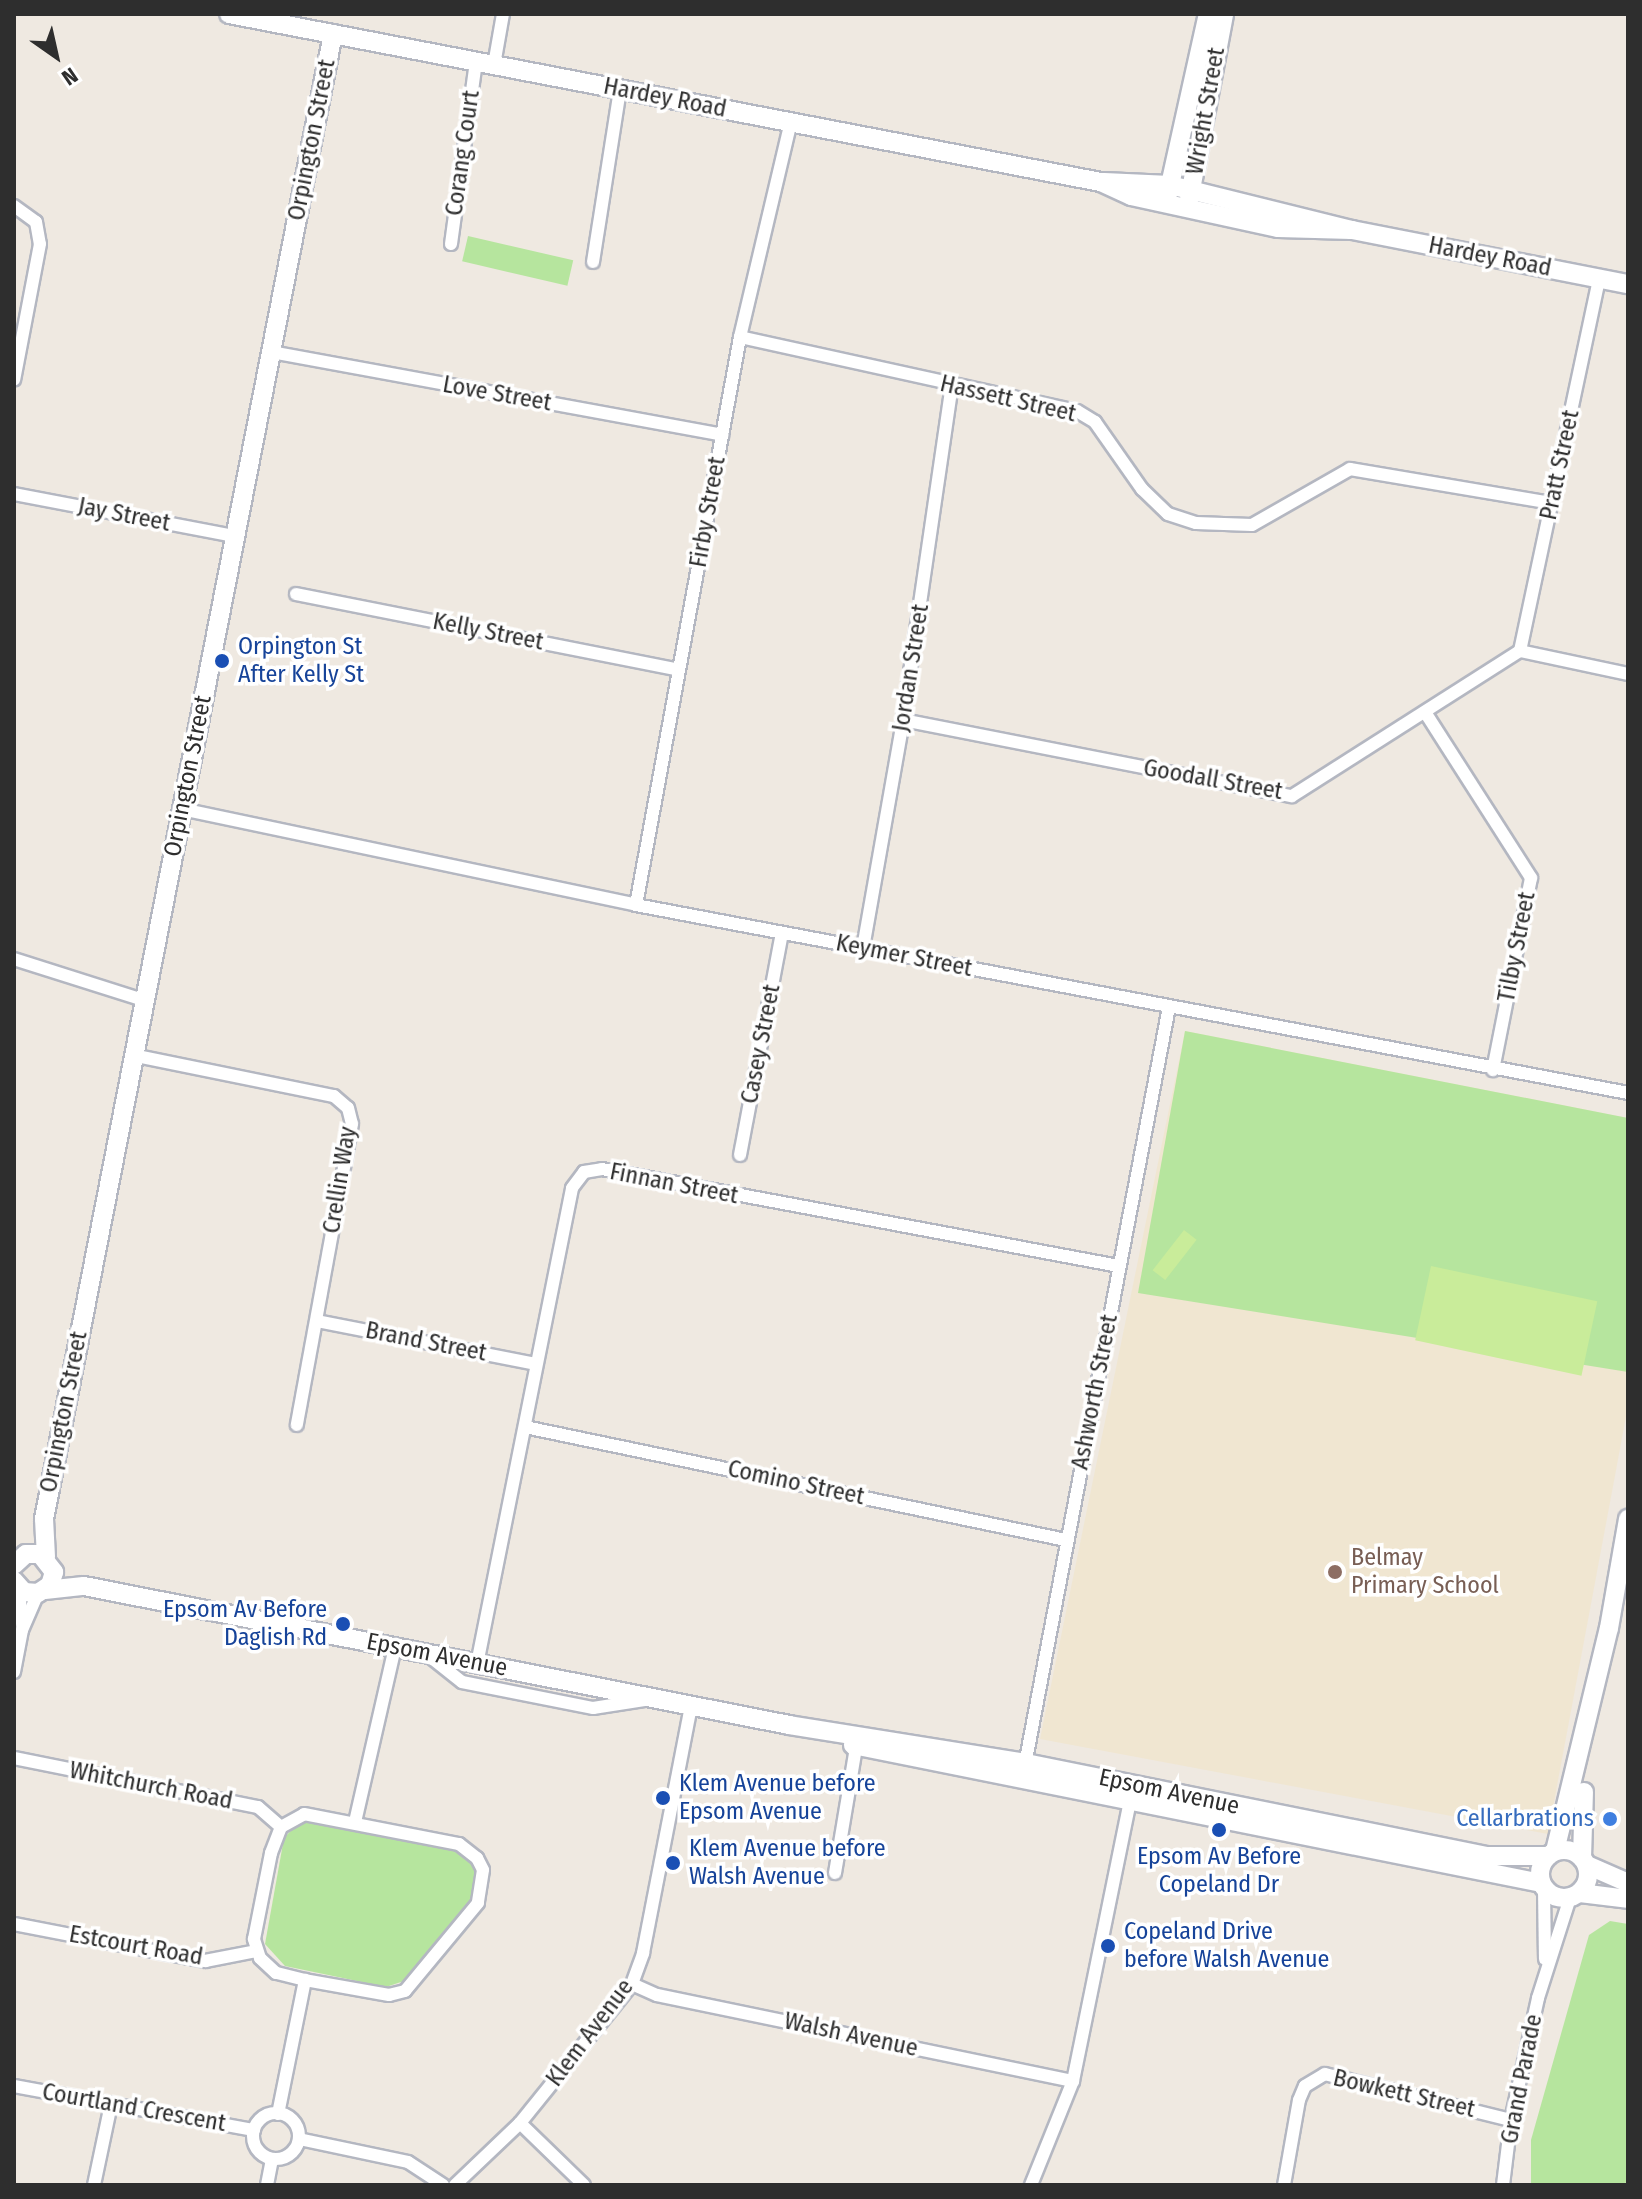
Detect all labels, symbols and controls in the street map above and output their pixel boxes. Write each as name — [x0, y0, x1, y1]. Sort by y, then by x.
north arrow — [16, 16, 96, 96]
street label: Wright Street — [1181, 45, 1231, 177]
street label: Orpington Street — [282, 57, 342, 223]
text: N — [57, 61, 83, 91]
street label: Hardey Road — [601, 72, 729, 124]
street label: Corang Court — [440, 88, 486, 218]
street label: Hardey Road — [1426, 231, 1554, 283]
street label: Hassett Street — [937, 369, 1079, 429]
street label: Love Street — [440, 370, 554, 418]
street label: Pratt Street — [1534, 407, 1586, 523]
street label: Firby Street — [684, 454, 732, 570]
street label: Jay Street — [75, 492, 173, 538]
street label: Jordan Street — [887, 602, 935, 734]
street label: Kelly Street — [430, 607, 546, 657]
place label: Orpington St After Kelly St — [238, 633, 364, 689]
marker: Orpington St After Kelly St — [213, 652, 231, 670]
street label: Orpington Street — [158, 693, 218, 859]
street label: Goodall Street — [1141, 754, 1285, 806]
street label: Tilby Street — [1492, 890, 1542, 1004]
street label: Keymer Street — [833, 929, 975, 983]
street label: Casey Street — [735, 982, 787, 1106]
street label: Crellin Way — [317, 1125, 363, 1235]
street label: Finnan Street — [607, 1157, 741, 1211]
street label: Ashworth Street — [1066, 1312, 1124, 1472]
street label: Brand Street — [363, 1316, 489, 1368]
street label: Orpington Street — [34, 1329, 94, 1495]
street label: Comino Street — [725, 1454, 867, 1512]
place label: Belmay Primary School — [1351, 1544, 1499, 1600]
marker: Belmay Primary School — [1326, 1563, 1344, 1581]
place label: Epsom Av Before Daglish Rd — [163, 1596, 327, 1652]
marker: Epsom Av Before Daglish Rd — [334, 1615, 352, 1633]
street label: Epsom Avenue — [364, 1627, 510, 1683]
street label: Whitchurch Road — [67, 1756, 235, 1816]
street label: Epsom Avenue — [1096, 1763, 1242, 1821]
place label: Klem Avenue before Epsom Avenue — [679, 1770, 876, 1826]
marker: Klem Avenue before Epsom Avenue — [654, 1789, 672, 1807]
place label: Cellarbrations — [1456, 1805, 1594, 1833]
marker: Cellarbrations — [1601, 1810, 1619, 1828]
marker: Epsom Av Before Copeland Dr — [1210, 1821, 1228, 1839]
place label: Klem Avenue before Walsh Avenue — [689, 1835, 886, 1891]
place label: Epsom Av Before Copeland Dr — [1137, 1843, 1301, 1899]
marker: Klem Avenue before Walsh Avenue — [664, 1854, 682, 1872]
place label: Copeland Drive before Walsh Avenue — [1124, 1918, 1329, 1974]
street label: Estcourt Road — [67, 1920, 205, 1972]
marker: Copeland Drive before Walsh Avenue — [1099, 1937, 1117, 1955]
street label: Klem Avenue — [540, 1974, 640, 2092]
street label: Walsh Avenue — [782, 2007, 920, 2063]
street label: Grand Parade — [1495, 2012, 1549, 2146]
street label: Bowkett Street — [1330, 2064, 1478, 2124]
street label: Courtland Crescent — [40, 2078, 228, 2138]

